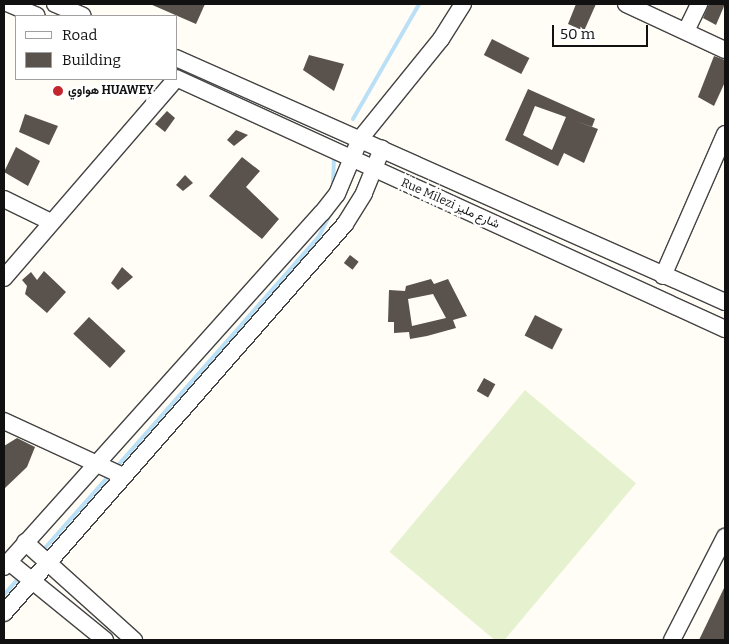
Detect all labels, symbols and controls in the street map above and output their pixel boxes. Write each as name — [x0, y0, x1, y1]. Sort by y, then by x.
legend — [15, 15, 178, 80]
scale bar — [554, 15, 650, 47]
text: 50 m — [560, 25, 595, 43]
text: Road — [62, 26, 97, 44]
text: Building — [62, 51, 121, 69]
place label: هواوي HUAWEY — [68, 84, 154, 98]
marker: هواوي HUAWEY — [52, 85, 64, 97]
street label: Rue Milezi شارع مليز — [399, 176, 501, 232]

